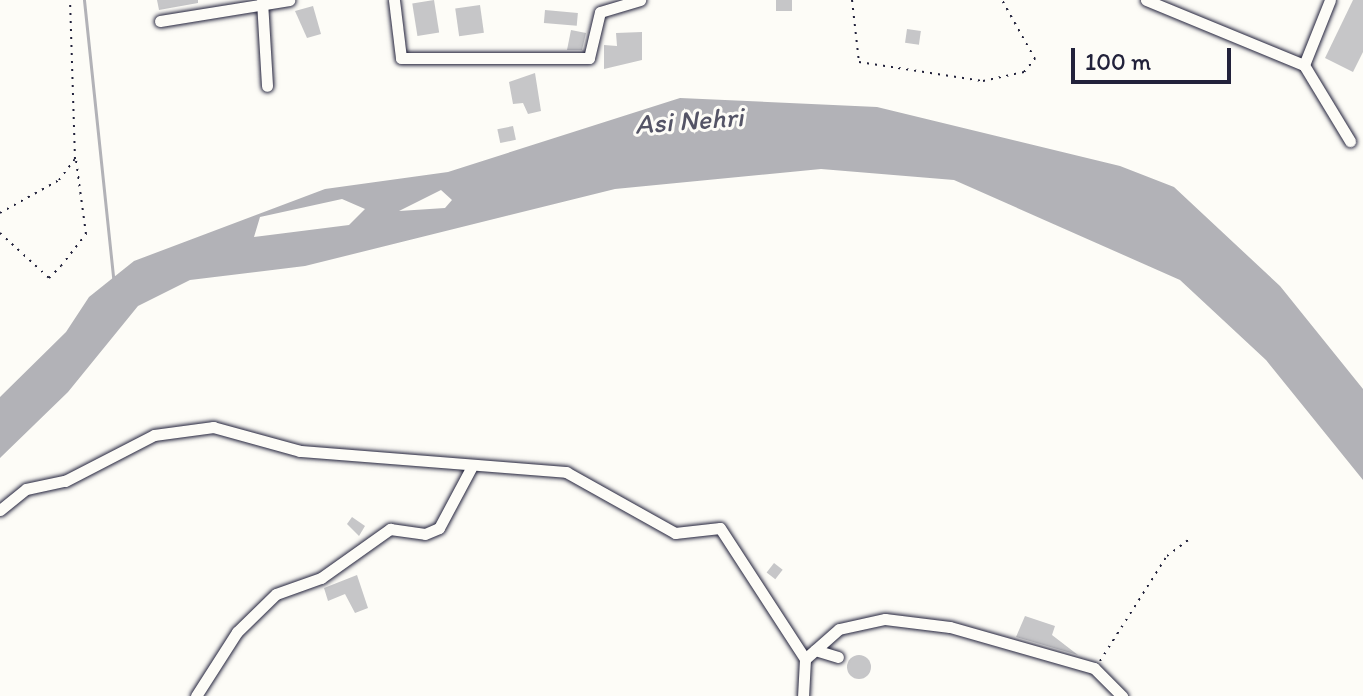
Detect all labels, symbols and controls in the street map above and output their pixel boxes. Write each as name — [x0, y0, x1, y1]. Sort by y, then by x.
scale bar — [1075, 32, 1235, 82]
text: 100 m — [1085, 47, 1151, 76]
water label: Asi Nehri — [634, 99, 744, 141]

